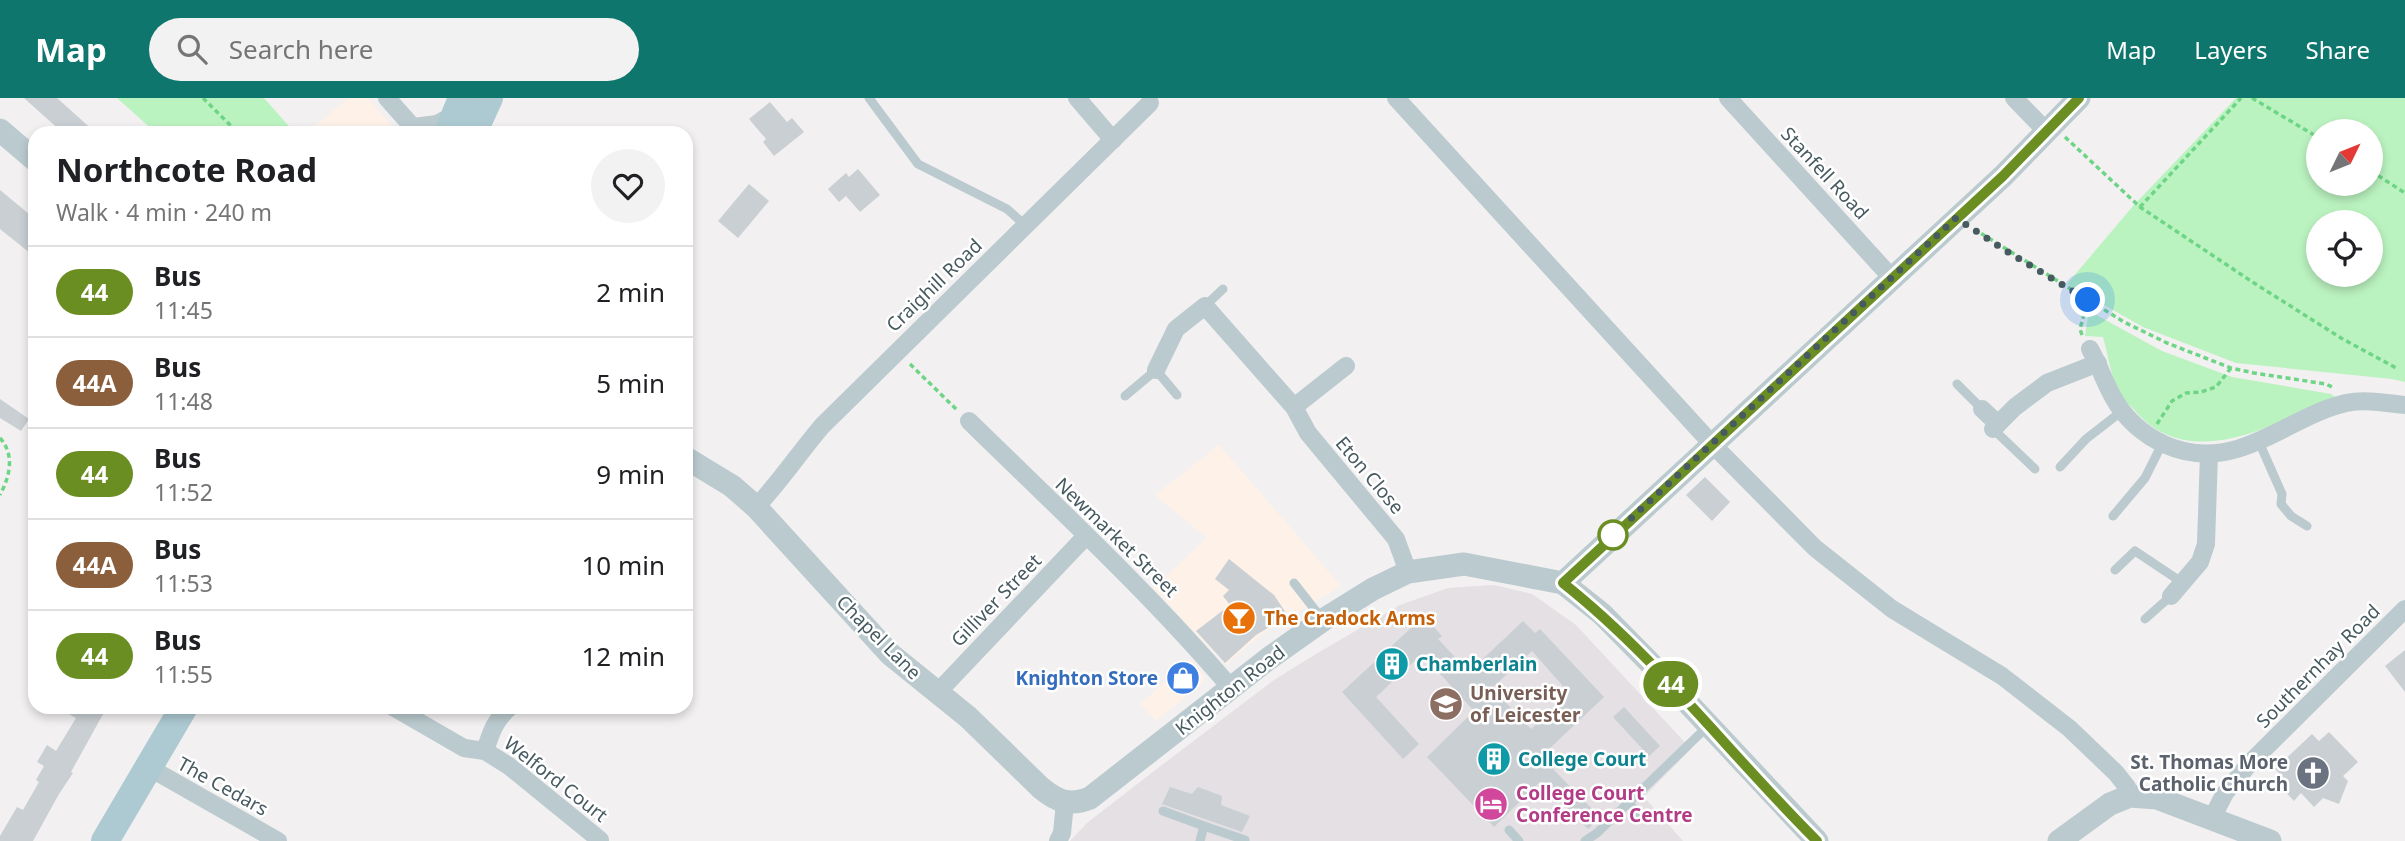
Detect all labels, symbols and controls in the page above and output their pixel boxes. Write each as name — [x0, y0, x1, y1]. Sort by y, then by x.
search box — [149, 18, 639, 81]
text: Map — [35, 27, 107, 72]
icon: search — [173, 30, 211, 68]
text: Search here — [229, 31, 373, 67]
text: Map — [2106, 33, 2156, 66]
text: Layers — [2194, 33, 2268, 66]
text: Share — [2306, 33, 2370, 66]
north arrow — [2306, 119, 2384, 196]
map controls — [2306, 119, 2383, 287]
street label: Stanfell Road — [1775, 121, 1875, 225]
text: Northcote Road — [56, 147, 317, 192]
button: heart — [591, 149, 665, 223]
text: Walk · 4 min · 240 m — [56, 196, 272, 228]
button: locate — [2306, 210, 2383, 287]
street label: Craighill Road — [880, 233, 988, 337]
text: Bus — [154, 258, 201, 294]
text: 2 min — [596, 274, 665, 310]
text: 44 — [81, 275, 108, 308]
your location — [2070, 282, 2105, 317]
text: 11:45 — [154, 294, 213, 326]
text: Bus — [154, 349, 201, 385]
text: 5 min — [596, 365, 665, 401]
text: 44A — [72, 366, 117, 399]
text: 11:48 — [154, 385, 213, 417]
street label: Eton Close — [1330, 431, 1410, 519]
text: Bus — [154, 440, 201, 476]
text: 9 min — [596, 456, 665, 492]
text: 44 — [81, 457, 108, 490]
street label: Newmarket Street — [1050, 471, 1184, 603]
text: 11:52 — [154, 476, 213, 508]
unlabelled marker — [1598, 520, 1628, 550]
text: Bus — [154, 531, 201, 567]
text: 10 min — [581, 547, 665, 583]
text: 44A — [72, 548, 117, 581]
street label: Gilliver Street — [945, 548, 1047, 652]
text: 11:53 — [154, 567, 213, 599]
street label: Chapel Lane — [831, 589, 927, 685]
street label: Southernhay Road — [2250, 598, 2386, 734]
bar icon: The Cradock Arms — [1220, 599, 1258, 637]
place label: The Cradock Arms — [1264, 605, 1435, 631]
text: Bus — [154, 622, 201, 658]
text: 12 min — [581, 638, 665, 674]
text: 44 — [81, 639, 108, 672]
street label: Knighton Road — [1170, 639, 1290, 741]
building icon: Chamberlain — [1373, 645, 1411, 683]
place label: Chamberlain — [1416, 651, 1537, 677]
text: 11:55 — [154, 658, 213, 690]
shop icon: Knighton Store — [1164, 659, 1202, 697]
line badge: 44 — [1640, 661, 1702, 707]
place label: Knighton Store — [1016, 665, 1158, 691]
text: 44 — [1657, 667, 1685, 700]
place label: University of Leicester — [1470, 680, 1581, 728]
school or university icon: University of Leicester — [1427, 685, 1465, 723]
street label: Welford Court — [499, 730, 613, 828]
building icon: College Court — [1475, 740, 1513, 778]
place label: College Court — [1518, 746, 1646, 772]
place label: St. Thomas More Catholic Church — [2130, 749, 2288, 797]
street label: The Cedars — [173, 750, 273, 822]
church icon: St. Thomas More Catholic Church — [2294, 754, 2332, 792]
place label: College Court Conference Centre — [1516, 780, 1693, 828]
hotel icon: College Court Conference Centre — [1472, 785, 1510, 823]

